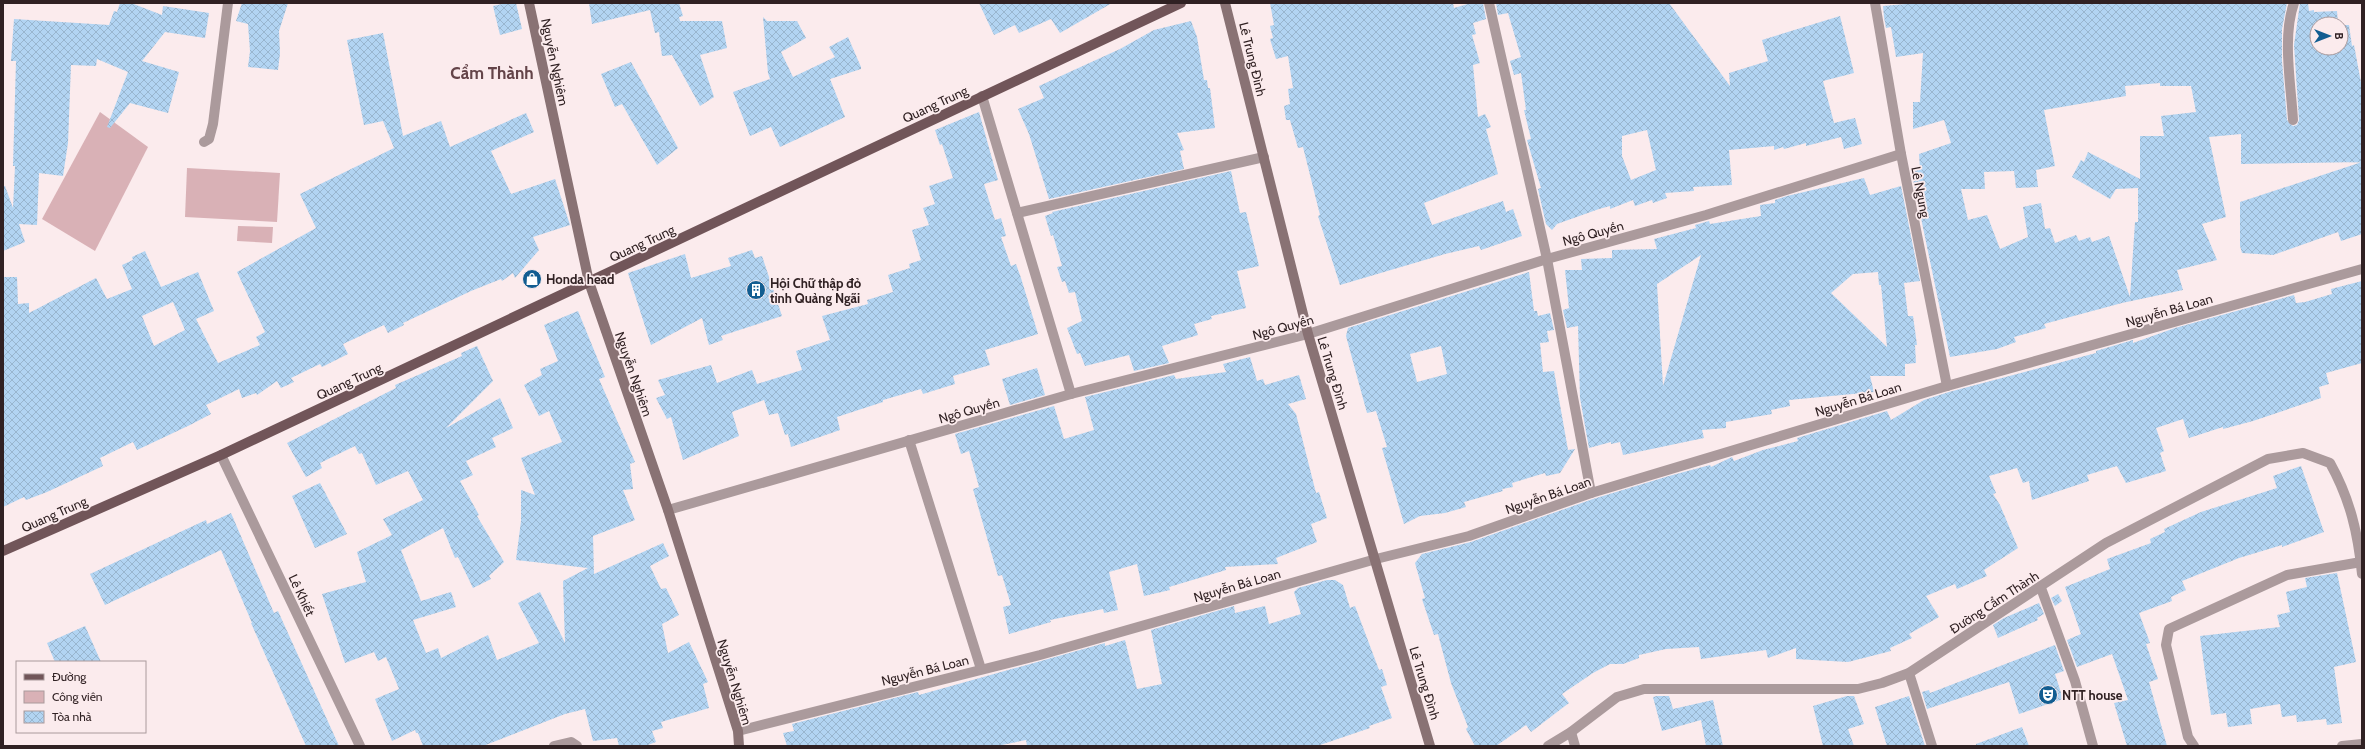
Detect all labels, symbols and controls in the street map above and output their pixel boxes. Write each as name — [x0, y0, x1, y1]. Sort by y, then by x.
north arrow — [2309, 16, 2349, 56]
street label: Nguyễn Nghiêm — [538, 17, 572, 107]
street label: Lê Trung Đình — [1236, 20, 1270, 98]
text: B — [2332, 33, 2346, 40]
district label: Cẩm Thành — [450, 63, 534, 83]
street label: Quang Trung — [900, 82, 971, 126]
street label: Lê Ngung — [1908, 165, 1934, 220]
street label: Ngô Quyền — [1561, 217, 1625, 249]
street label: Quang Trung — [607, 221, 678, 265]
shop icon: Honda head — [521, 268, 543, 290]
place label: Honda head — [546, 271, 614, 287]
place label: Hội Chữ thập đỏ tỉnh Quảng Ngãi — [770, 275, 862, 306]
building icon: Hội Chữ thập đỏ tỉnh Quảng Ngãi — [745, 279, 767, 301]
street label: Nguyễn Bá Loan — [2124, 290, 2214, 330]
street label: Ngô Quyền — [1251, 311, 1315, 343]
street label: Nguyễn Nghiêm — [612, 329, 656, 419]
street label: Lê Trung Đình — [1314, 334, 1352, 412]
street label: Quang Trung — [314, 359, 385, 403]
street label: Nguyễn Bá Loan — [1813, 378, 1903, 420]
street label: Ngô Quyền — [937, 394, 1001, 426]
street label: Nguyễn Bá Loan — [1503, 473, 1593, 517]
street label: Quang Trung — [19, 492, 90, 536]
street label: Nguyễn Bá Loan — [1192, 565, 1282, 605]
street label: Đường Cẩm Thành — [1946, 567, 2042, 637]
street label: Lê Khiết — [285, 572, 319, 619]
street label: Nguyễn Nghiêm — [714, 637, 756, 727]
street label: Lê Trung Đình — [1406, 644, 1444, 722]
street label: Nguyễn Bá Loan — [880, 651, 970, 689]
legend — [16, 661, 146, 733]
text: Đường — [52, 669, 87, 684]
theatre icon: NTT house — [2037, 684, 2059, 706]
place label: NTT house — [2062, 687, 2123, 703]
text: Công viên — [52, 689, 103, 704]
text: Tòa nhà — [52, 709, 92, 724]

